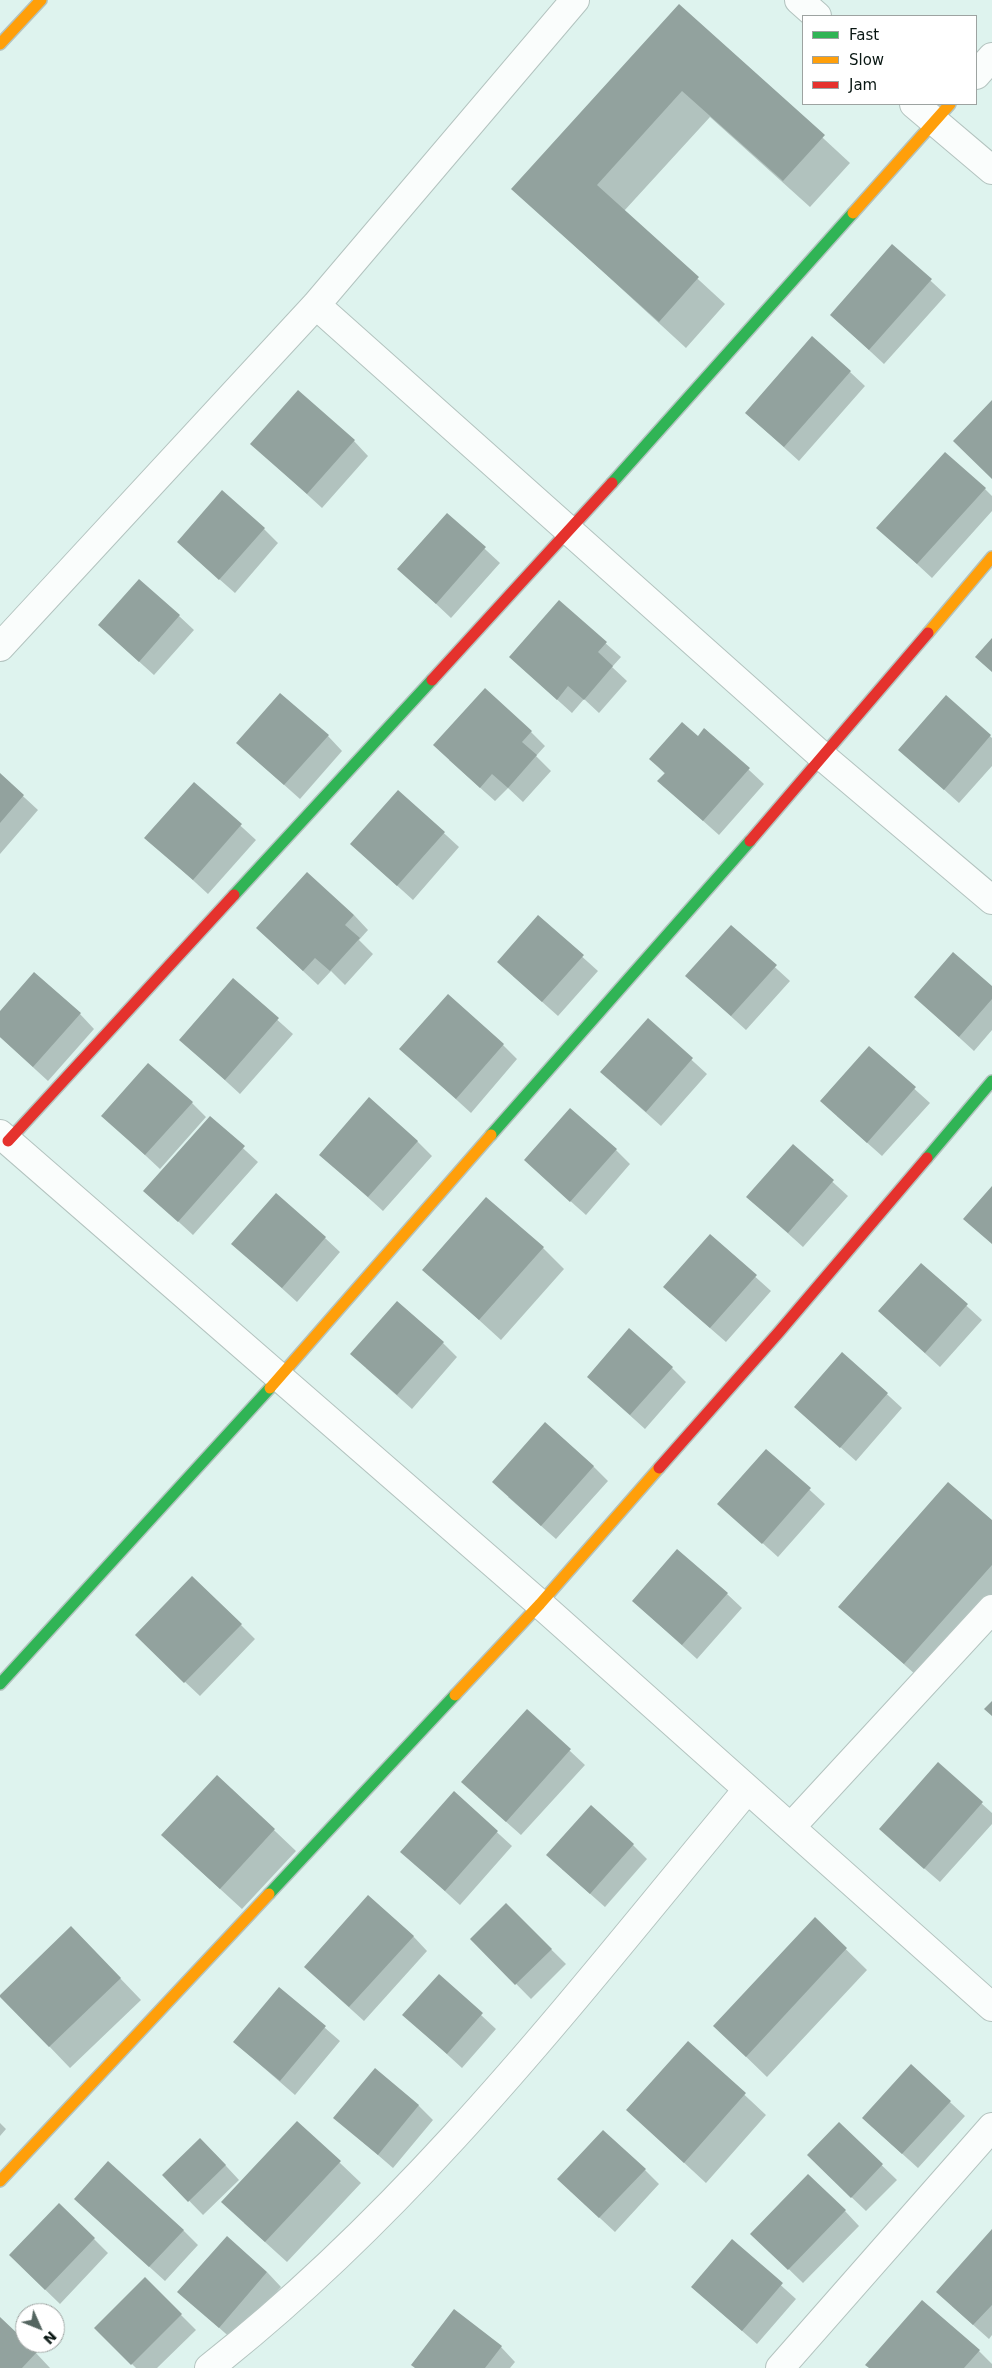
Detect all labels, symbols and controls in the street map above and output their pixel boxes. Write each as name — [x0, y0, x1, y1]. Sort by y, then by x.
legend — [802, 15, 977, 105]
text: Fast — [849, 26, 879, 44]
text: Slow — [849, 51, 884, 69]
text: Jam — [849, 76, 877, 94]
north arrow — [15, 2303, 65, 2353]
text: N — [40, 2328, 60, 2347]

